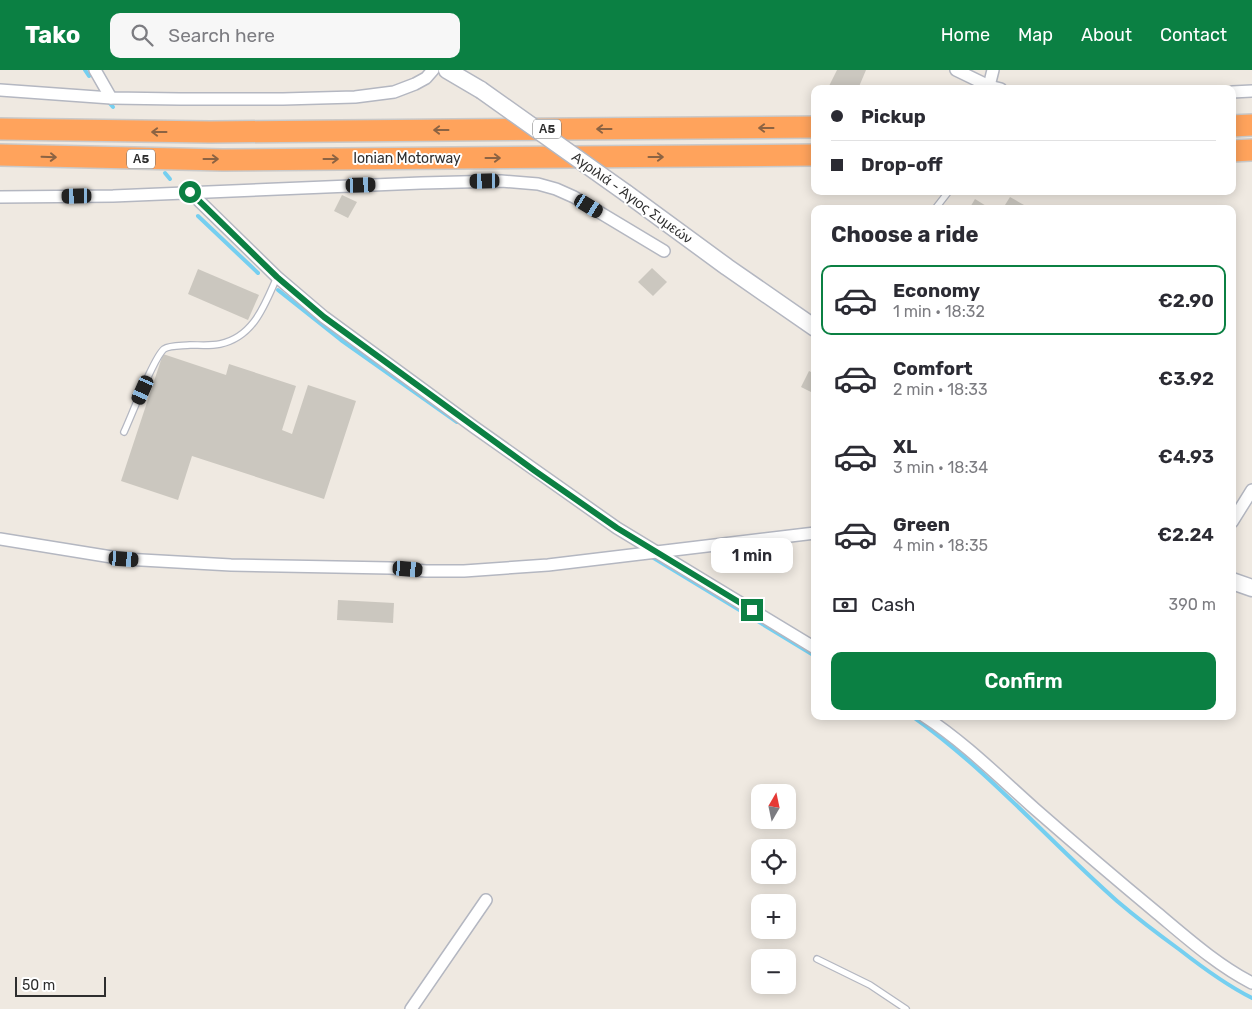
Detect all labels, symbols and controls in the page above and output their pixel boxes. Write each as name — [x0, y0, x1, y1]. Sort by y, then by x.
search box — [110, 13, 460, 58]
text: Tako — [25, 21, 80, 49]
icon: search — [128, 21, 156, 49]
text: Search here — [168, 24, 275, 47]
text: Home — [941, 24, 990, 46]
text: Map — [1018, 24, 1053, 46]
text: About — [1081, 24, 1132, 46]
text: Contact — [1160, 24, 1227, 46]
text: Pickup — [861, 105, 926, 128]
road number: Α5 — [533, 120, 561, 138]
one-way arrow — [759, 123, 775, 133]
one-way arrow — [596, 124, 612, 134]
one-way arrow — [434, 125, 450, 135]
one-way arrow — [152, 127, 168, 137]
street label: Αγριλιά - Άγιος Συμεών — [568, 149, 696, 247]
road number: Α5 — [127, 150, 155, 168]
street label: Ionian Motorway — [353, 150, 461, 167]
one-way arrow — [40, 152, 56, 161]
one-way arrow — [648, 152, 664, 162]
one-way arrow — [485, 153, 501, 163]
text: Drop-off — [861, 153, 943, 176]
one-way arrow — [202, 154, 219, 164]
one-way arrow — [322, 154, 339, 164]
car — [469, 173, 500, 189]
car — [345, 177, 376, 193]
route start — [179, 181, 201, 203]
car — [61, 188, 92, 204]
car — [572, 192, 605, 220]
text: Choose a ride — [831, 221, 978, 248]
icon: car — [833, 278, 878, 323]
text: Economy — [893, 279, 980, 302]
text: €2.90 — [1158, 289, 1214, 312]
text: 1 min · 18:32 — [893, 302, 985, 321]
icon: car — [833, 356, 878, 401]
text: Comfort — [893, 357, 973, 380]
text: €3.92 — [1159, 367, 1214, 390]
car — [130, 373, 155, 407]
text: 2 min · 18:33 — [893, 380, 988, 399]
icon: car — [833, 434, 878, 479]
text: XL — [893, 435, 917, 458]
text: €4.93 — [1158, 445, 1214, 468]
text: 3 min · 18:34 — [893, 458, 988, 477]
icon: car — [833, 512, 878, 557]
text: Green — [893, 513, 950, 536]
text: €2.24 — [1157, 523, 1214, 546]
text: 4 min · 18:35 — [893, 536, 988, 555]
callout: 1 min — [711, 538, 793, 572]
text: 1 min — [732, 546, 772, 565]
car — [108, 550, 139, 568]
car — [392, 560, 423, 578]
icon: cash — [831, 591, 859, 619]
text: Cash — [871, 593, 915, 616]
text: 390 m — [1169, 595, 1216, 614]
route end — [741, 599, 763, 621]
button: Confirm — [831, 652, 1216, 710]
north arrow — [751, 784, 796, 829]
map controls — [751, 784, 796, 994]
button: locate — [751, 839, 796, 884]
button: + — [751, 894, 796, 939]
button: − — [751, 949, 796, 994]
scale bar — [15, 974, 106, 997]
text: 50 m — [22, 977, 55, 994]

